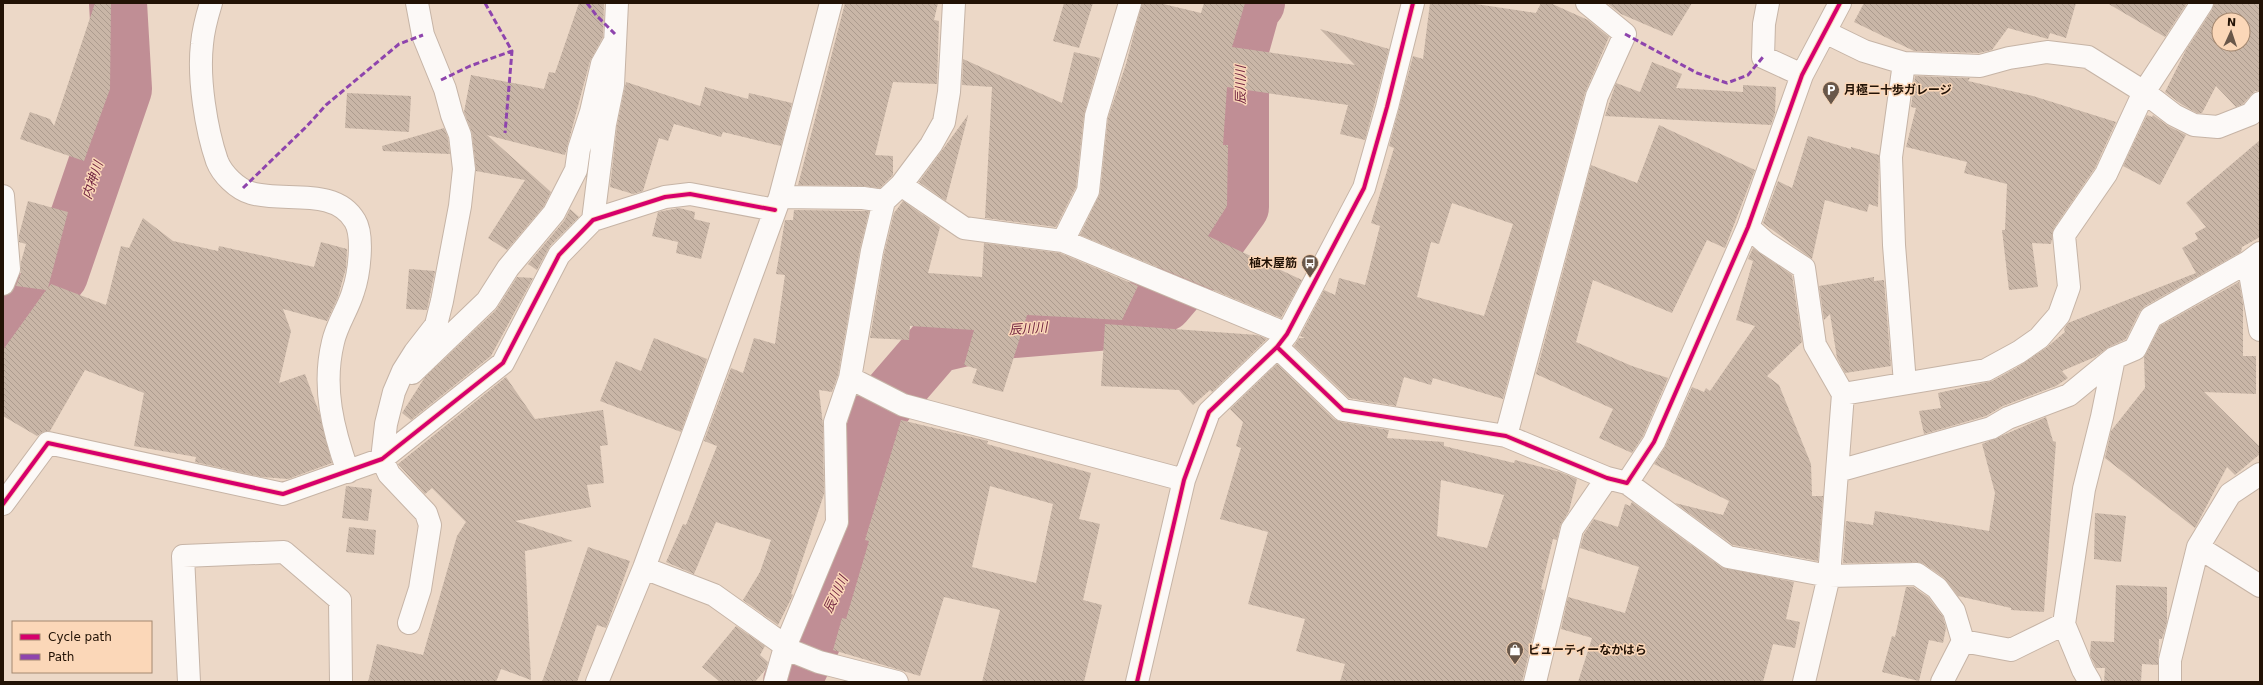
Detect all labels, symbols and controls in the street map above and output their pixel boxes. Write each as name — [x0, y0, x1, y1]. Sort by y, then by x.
north arrow — [2211, 12, 2251, 52]
text: N — [2227, 16, 2236, 29]
water label: 辰川川 — [1233, 64, 1248, 105]
parking icon: 月極二十歩ガレージ — [1821, 80, 1841, 105]
place label: 月極二十歩ガレージ — [1844, 83, 1952, 97]
water label: 内神川 — [79, 157, 107, 201]
bus stop icon: 植木屋筋 — [1300, 253, 1320, 278]
place label: 植木屋筋 — [1249, 256, 1297, 270]
water label: 辰川川 — [1008, 320, 1050, 337]
water label: 辰川川 — [820, 572, 852, 615]
legend — [12, 621, 152, 673]
text: Cycle path — [48, 630, 112, 644]
shop icon: ビューティーなかはら — [1505, 640, 1525, 665]
place label: ビューティーなかはら — [1528, 643, 1647, 657]
text: Path — [48, 650, 74, 664]

